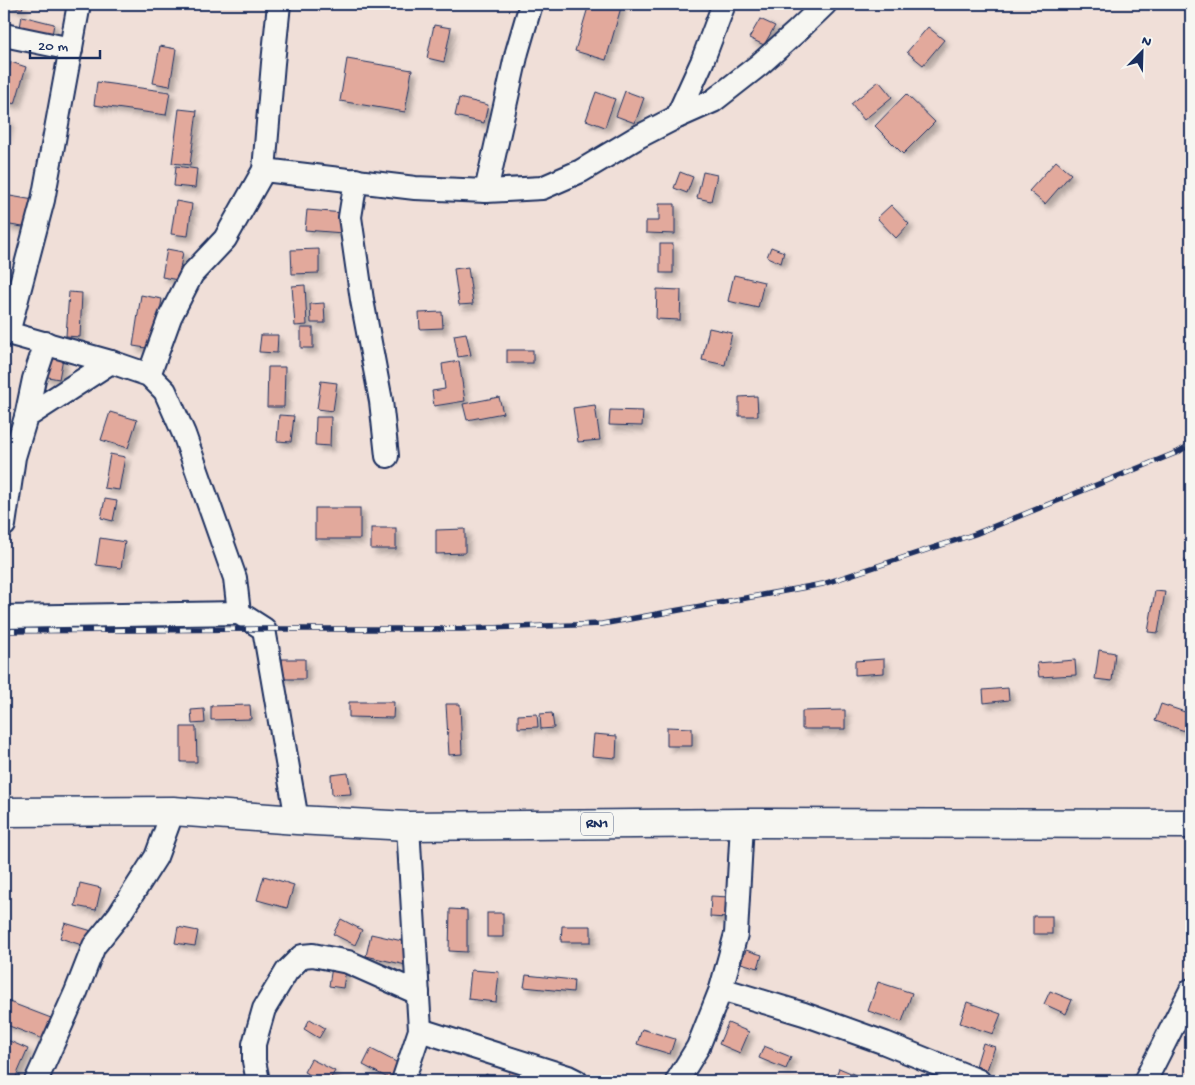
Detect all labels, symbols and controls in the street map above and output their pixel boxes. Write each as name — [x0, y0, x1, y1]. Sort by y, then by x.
scale bar — [30, 28, 100, 60]
north arrow — [1118, 28, 1168, 78]
text: N — [1139, 33, 1154, 52]
text: 20 m — [38, 38, 68, 56]
road number: RN1 — [581, 812, 613, 836]

